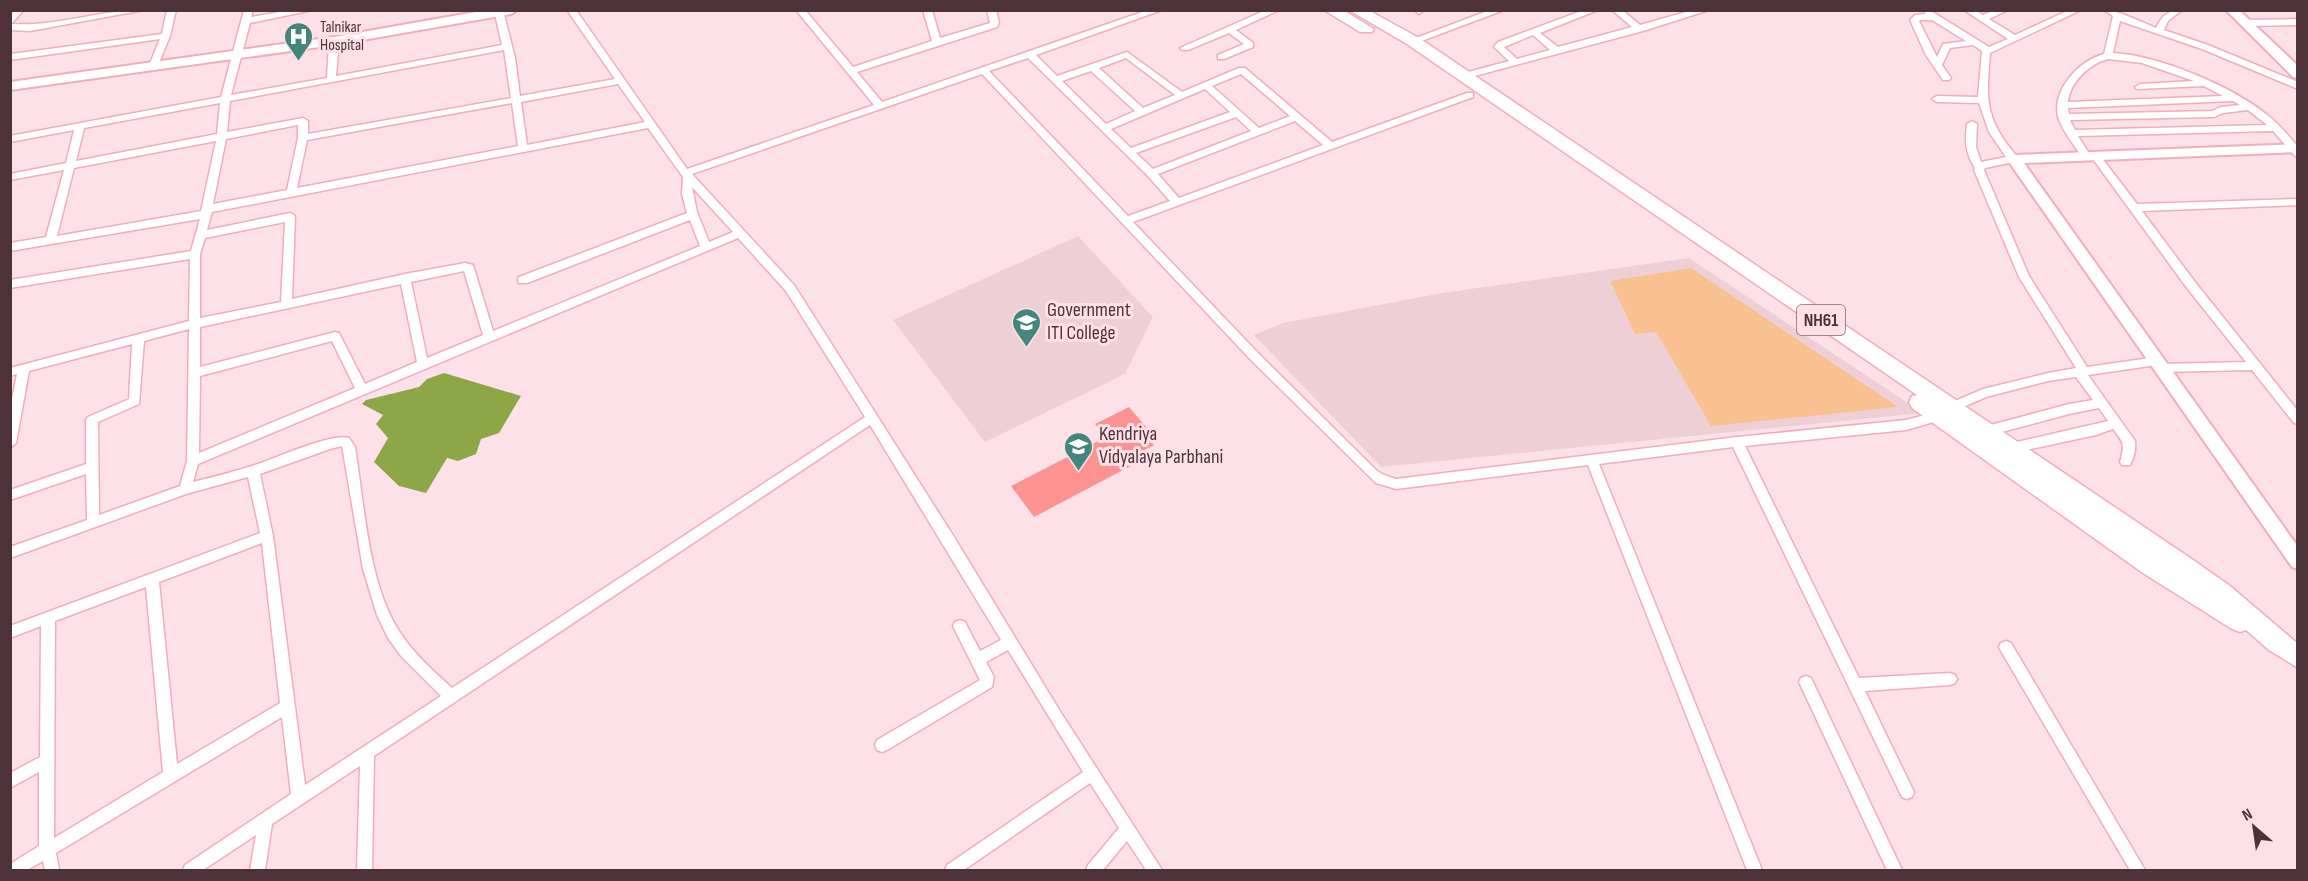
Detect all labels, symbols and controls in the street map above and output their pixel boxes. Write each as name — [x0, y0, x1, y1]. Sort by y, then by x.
place label: Talnikar Hospital — [320, 18, 364, 55]
hospital icon: Talnikar Hospital — [283, 20, 315, 62]
place label: Government ITI College — [1047, 298, 1131, 345]
road number: NH61 — [1797, 305, 1845, 335]
school or university icon: Government ITI College — [1010, 306, 1042, 348]
place label: Kendriya Vidyalaya Parbhani — [1099, 422, 1223, 469]
school or university icon: Kendriya Vidyalaya Parbhani — [1062, 430, 1094, 472]
north arrow — [2224, 797, 2284, 857]
text: N — [2239, 805, 2256, 826]

